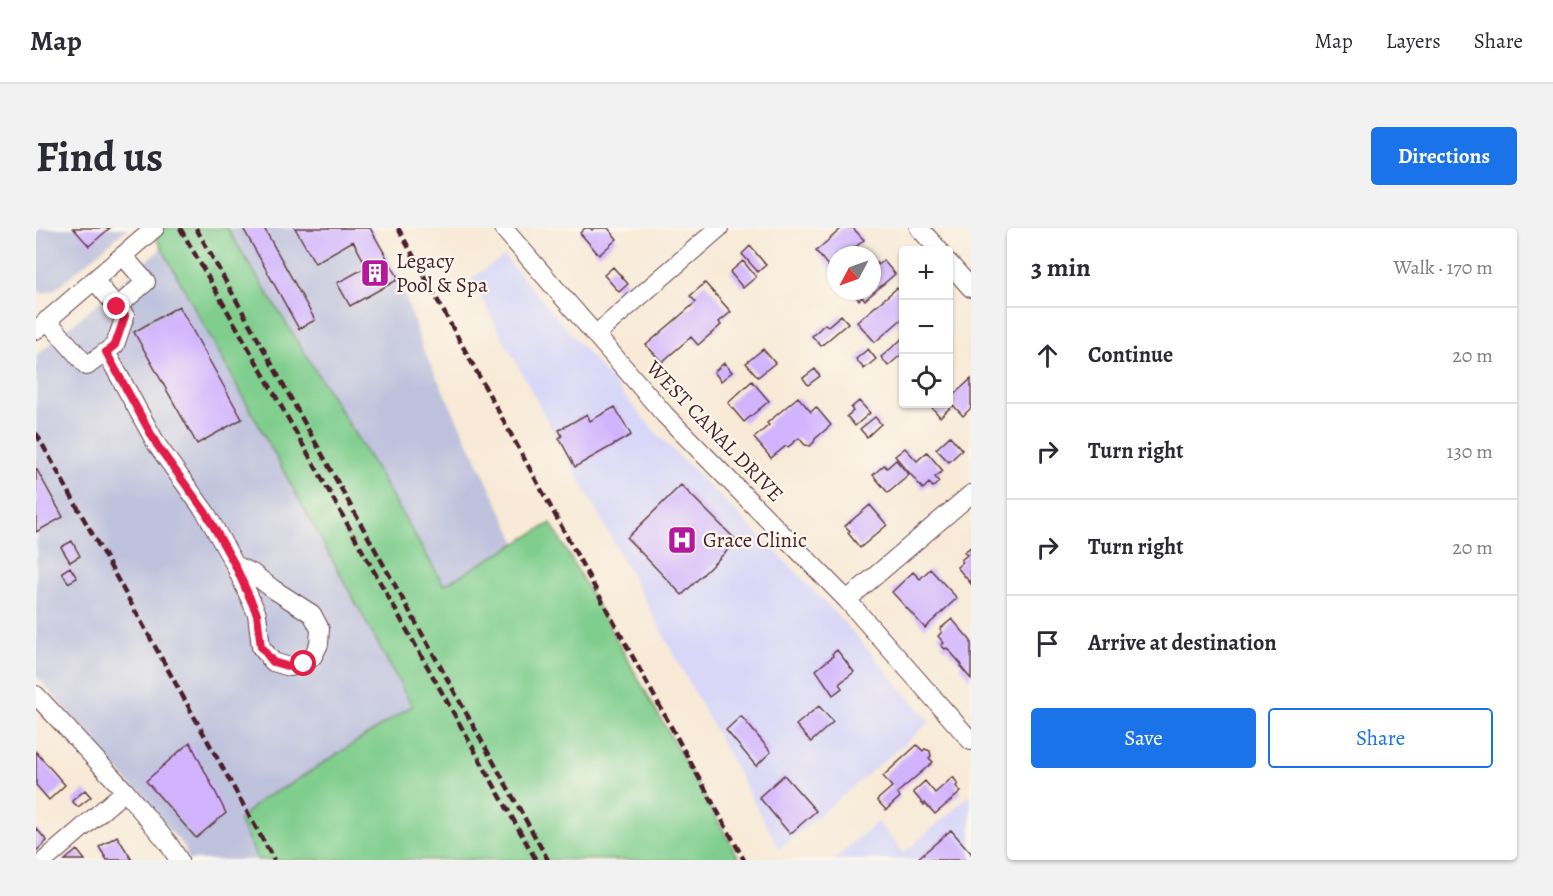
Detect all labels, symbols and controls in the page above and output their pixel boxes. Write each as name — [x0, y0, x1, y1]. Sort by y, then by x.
text: Map — [30, 22, 82, 60]
text: Map — [1314, 27, 1353, 55]
text: Layers — [1386, 27, 1441, 55]
text: Share — [1474, 27, 1523, 55]
button: Directions — [1371, 127, 1517, 185]
text: Find us — [36, 128, 163, 185]
north arrow — [827, 246, 881, 300]
map controls — [899, 246, 953, 408]
button: + — [899, 246, 953, 300]
place label: Legacy Pool & Spa — [396, 247, 488, 299]
text: 3 min — [1031, 250, 1091, 285]
text: Walk · 170 m — [1393, 254, 1493, 281]
building icon: Legacy Pool & Spa — [359, 257, 391, 289]
route end — [103, 293, 129, 319]
button: − — [899, 300, 953, 354]
icon: ahead — [1031, 339, 1064, 372]
text: Continue — [1088, 340, 1173, 370]
text: 20 m — [1452, 342, 1493, 369]
street label: WEST CANAL DRIVE — [639, 353, 790, 508]
button: locate — [899, 354, 953, 408]
icon: right — [1031, 435, 1064, 468]
text: Turn right — [1088, 436, 1184, 466]
text: 130 m — [1447, 438, 1493, 465]
hospital icon: Grace Clinic — [666, 524, 698, 556]
place label: Grace Clinic — [703, 526, 807, 554]
icon: right — [1031, 531, 1064, 564]
text: Turn right — [1088, 532, 1184, 562]
text: 20 m — [1452, 534, 1493, 561]
icon: arrive — [1031, 627, 1064, 660]
text: Arrive at destination — [1088, 628, 1277, 658]
route start — [290, 650, 316, 676]
button: Save — [1031, 708, 1256, 768]
button: Share — [1268, 708, 1493, 768]

